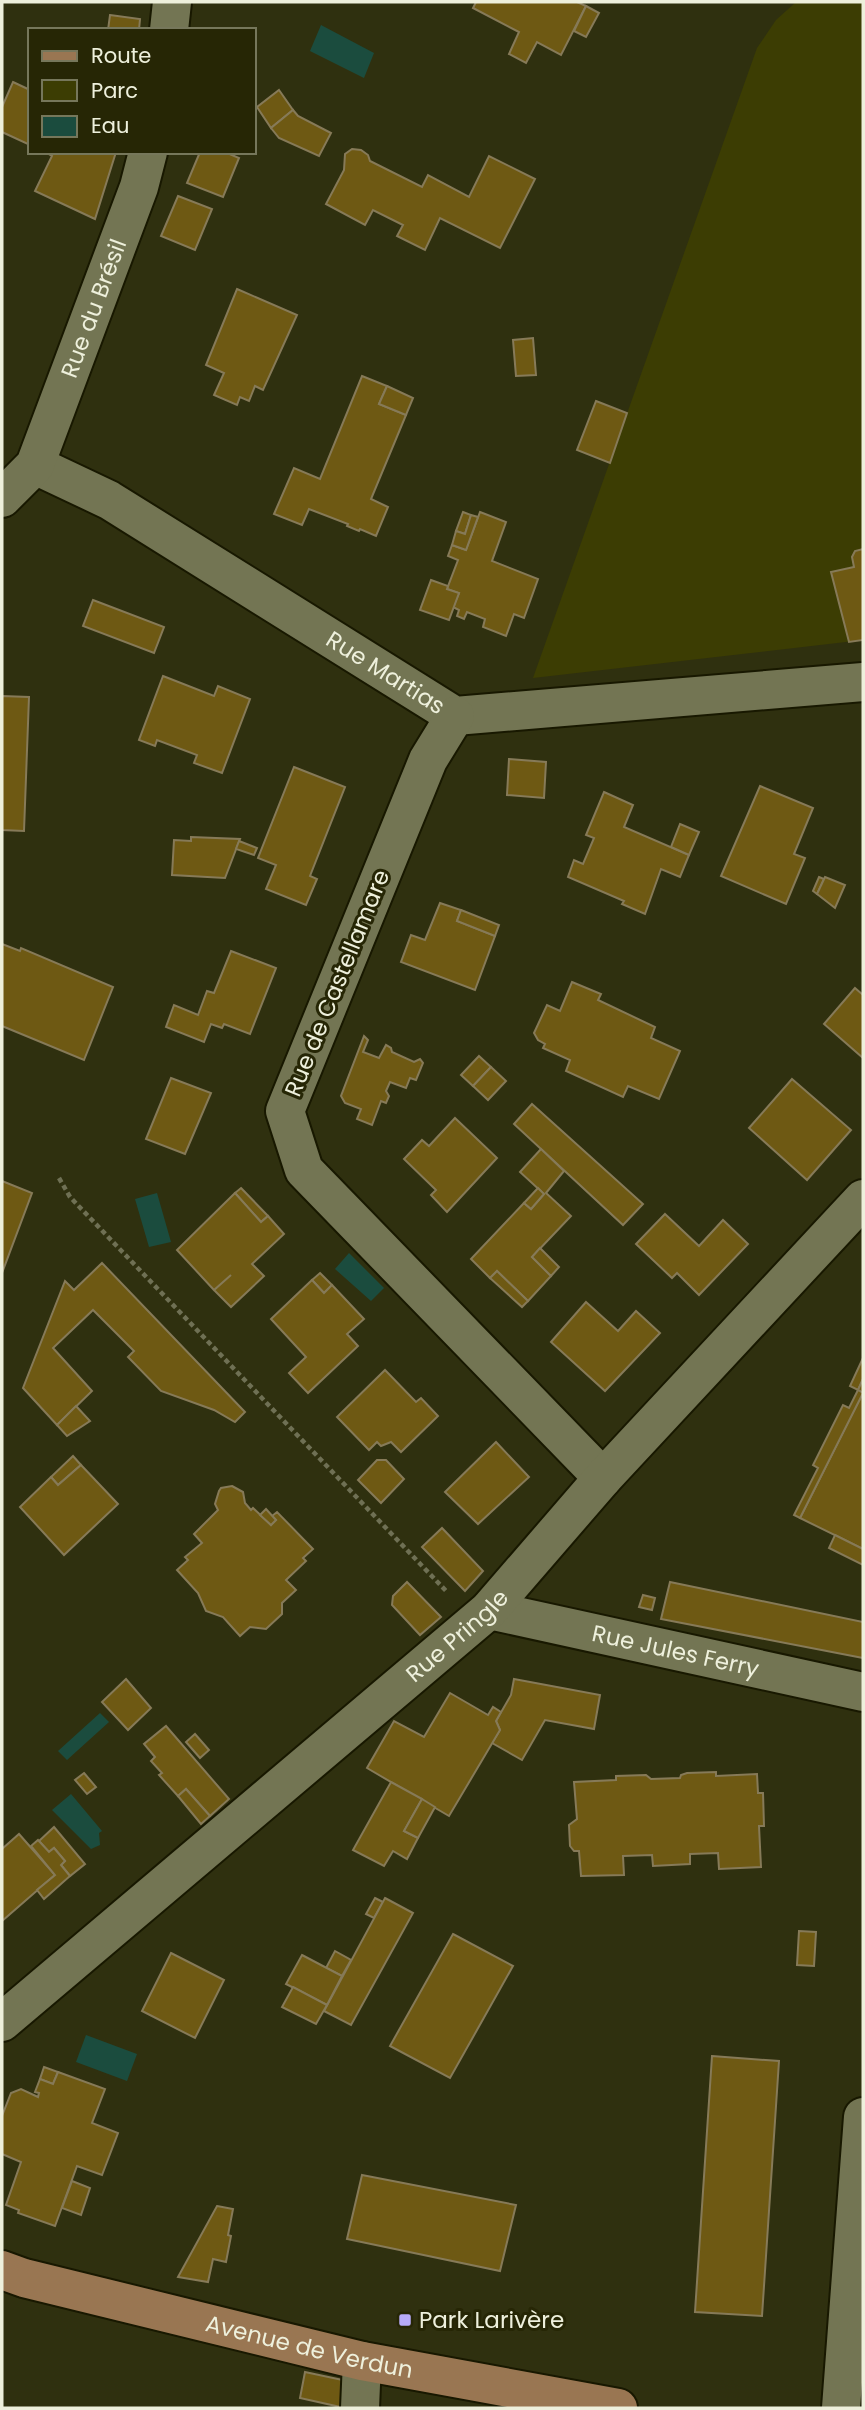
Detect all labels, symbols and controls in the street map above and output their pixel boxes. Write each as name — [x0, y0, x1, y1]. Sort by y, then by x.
legend — [28, 28, 256, 154]
text: Route — [91, 41, 151, 70]
text: Parc — [91, 76, 138, 105]
text: Eau — [91, 111, 129, 140]
street label: Rue du Brésil — [53, 234, 134, 382]
street label: Rue Martias — [320, 623, 451, 722]
street label: Rue de Castellamare — [277, 865, 397, 1101]
street label: Rue Pringle — [399, 1582, 516, 1690]
street label: Rue Jules Ferry — [589, 1617, 762, 1685]
place label: Park Larivère — [419, 2304, 564, 2336]
street label: Avenue de Verdun — [202, 2307, 416, 2386]
marker: Park Larivère — [397, 2312, 413, 2328]

